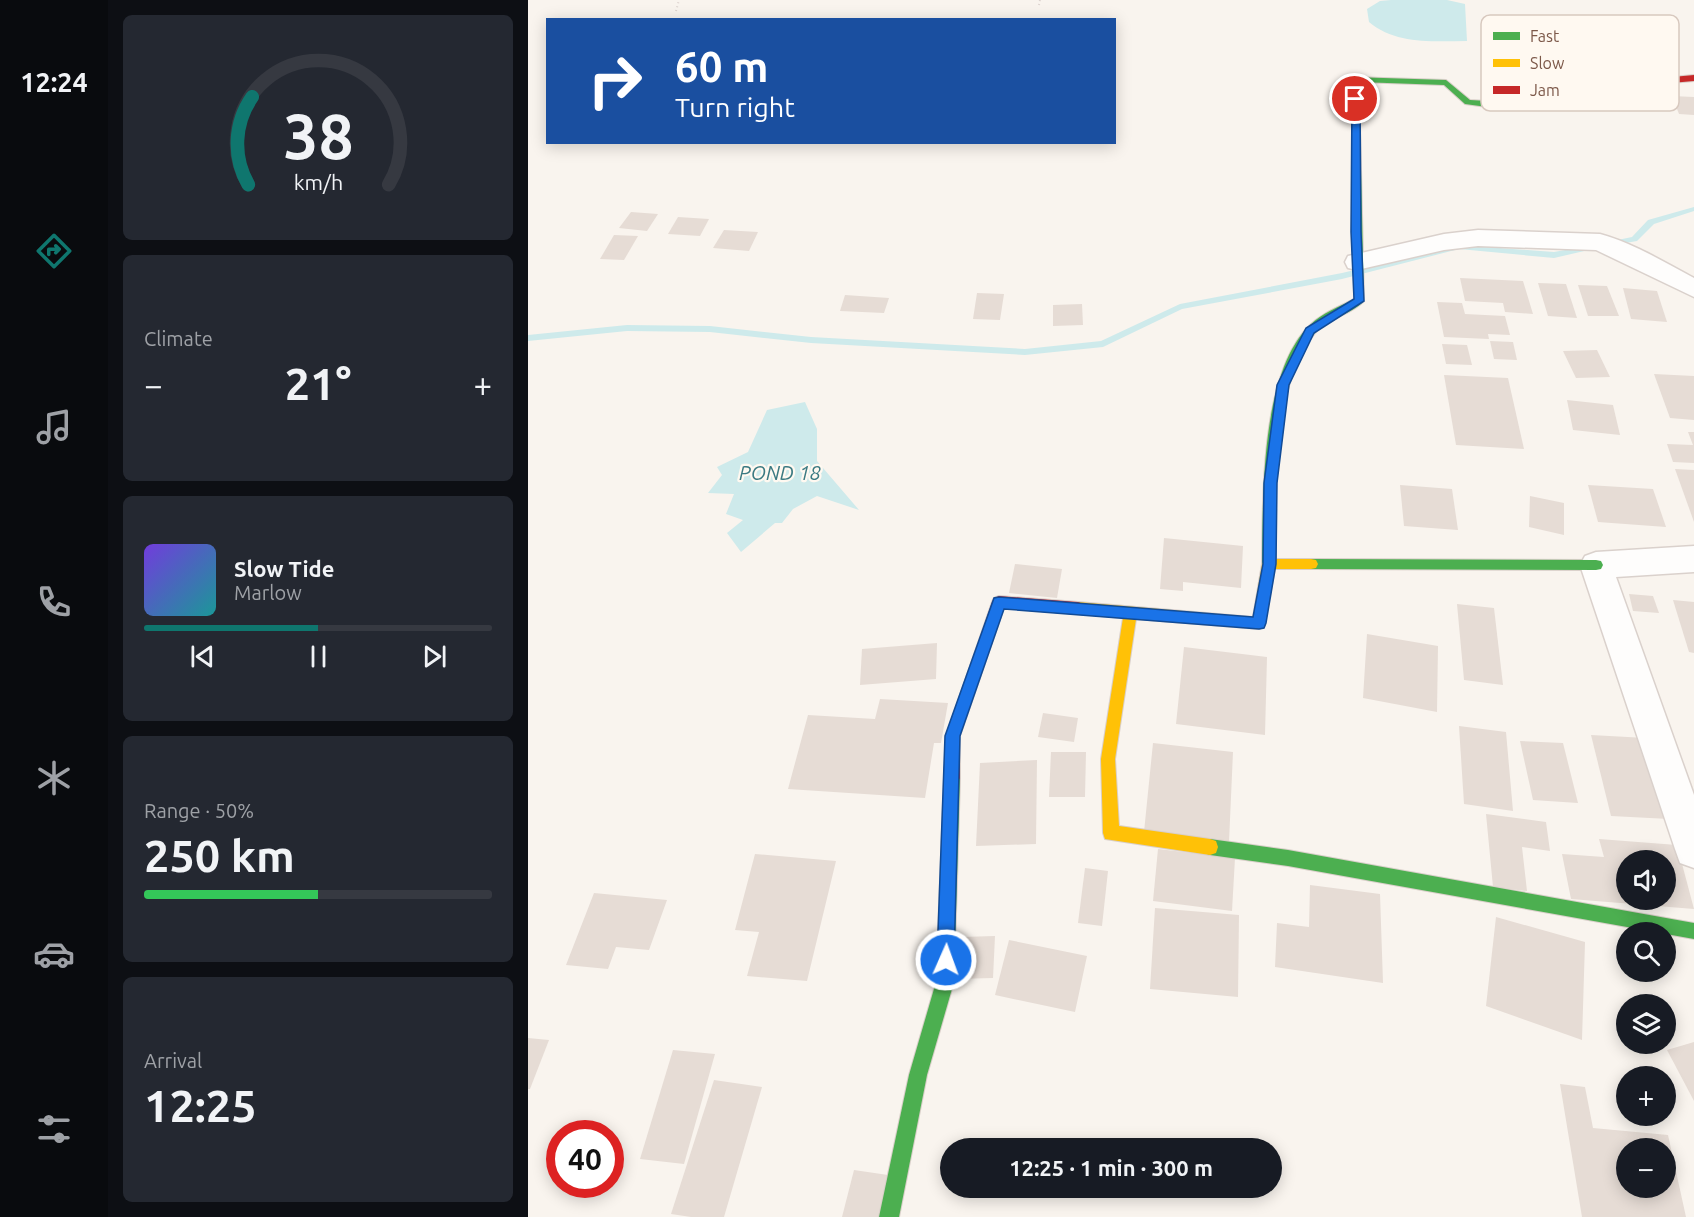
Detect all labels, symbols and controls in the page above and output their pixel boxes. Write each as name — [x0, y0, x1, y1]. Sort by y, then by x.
legend — [1481, 15, 1679, 111]
text: Fast — [1530, 27, 1560, 45]
icon: right — [576, 42, 654, 120]
text: 60 m — [675, 43, 769, 90]
text: Slow — [1530, 54, 1565, 72]
text: 12:24 — [20, 67, 88, 97]
pin — [1329, 73, 1380, 124]
text: Jam — [1530, 81, 1560, 99]
icon: arrive — [1338, 82, 1371, 115]
text: Turn right — [675, 92, 795, 122]
text: 38 — [283, 101, 353, 171]
text: km/h — [293, 170, 343, 194]
icon: directions — [33, 230, 75, 272]
text: Climate — [144, 327, 213, 350]
text: 21° — [285, 358, 351, 409]
text: − — [144, 366, 163, 403]
text: + — [473, 366, 492, 403]
icon: music — [33, 406, 75, 448]
water label: POND 18 — [739, 461, 821, 484]
text: Slow Tide — [234, 556, 334, 581]
icon: phone — [33, 581, 75, 623]
text: Marlow — [234, 581, 302, 604]
icon: previous — [186, 640, 219, 673]
icon: pause — [302, 640, 335, 673]
icon: next — [418, 640, 451, 673]
icon: climate — [33, 757, 75, 799]
text: Range · 50% — [144, 799, 254, 822]
text: 250 km — [144, 830, 295, 881]
map controls — [1616, 850, 1676, 1198]
button: sound — [1616, 850, 1676, 910]
button: search — [1616, 922, 1676, 982]
position arrow — [914, 928, 978, 992]
icon: car — [33, 933, 75, 975]
button: layers — [1616, 994, 1676, 1054]
text: Arrival — [144, 1049, 202, 1072]
button: + — [1616, 1066, 1676, 1126]
text: 12:25 — [144, 1080, 257, 1131]
icon: filters — [33, 1108, 75, 1150]
speed limit sign: 40 — [546, 1120, 624, 1198]
button: − — [1616, 1138, 1676, 1198]
text: 12:25 · 1 min · 300 m — [1009, 1155, 1213, 1180]

